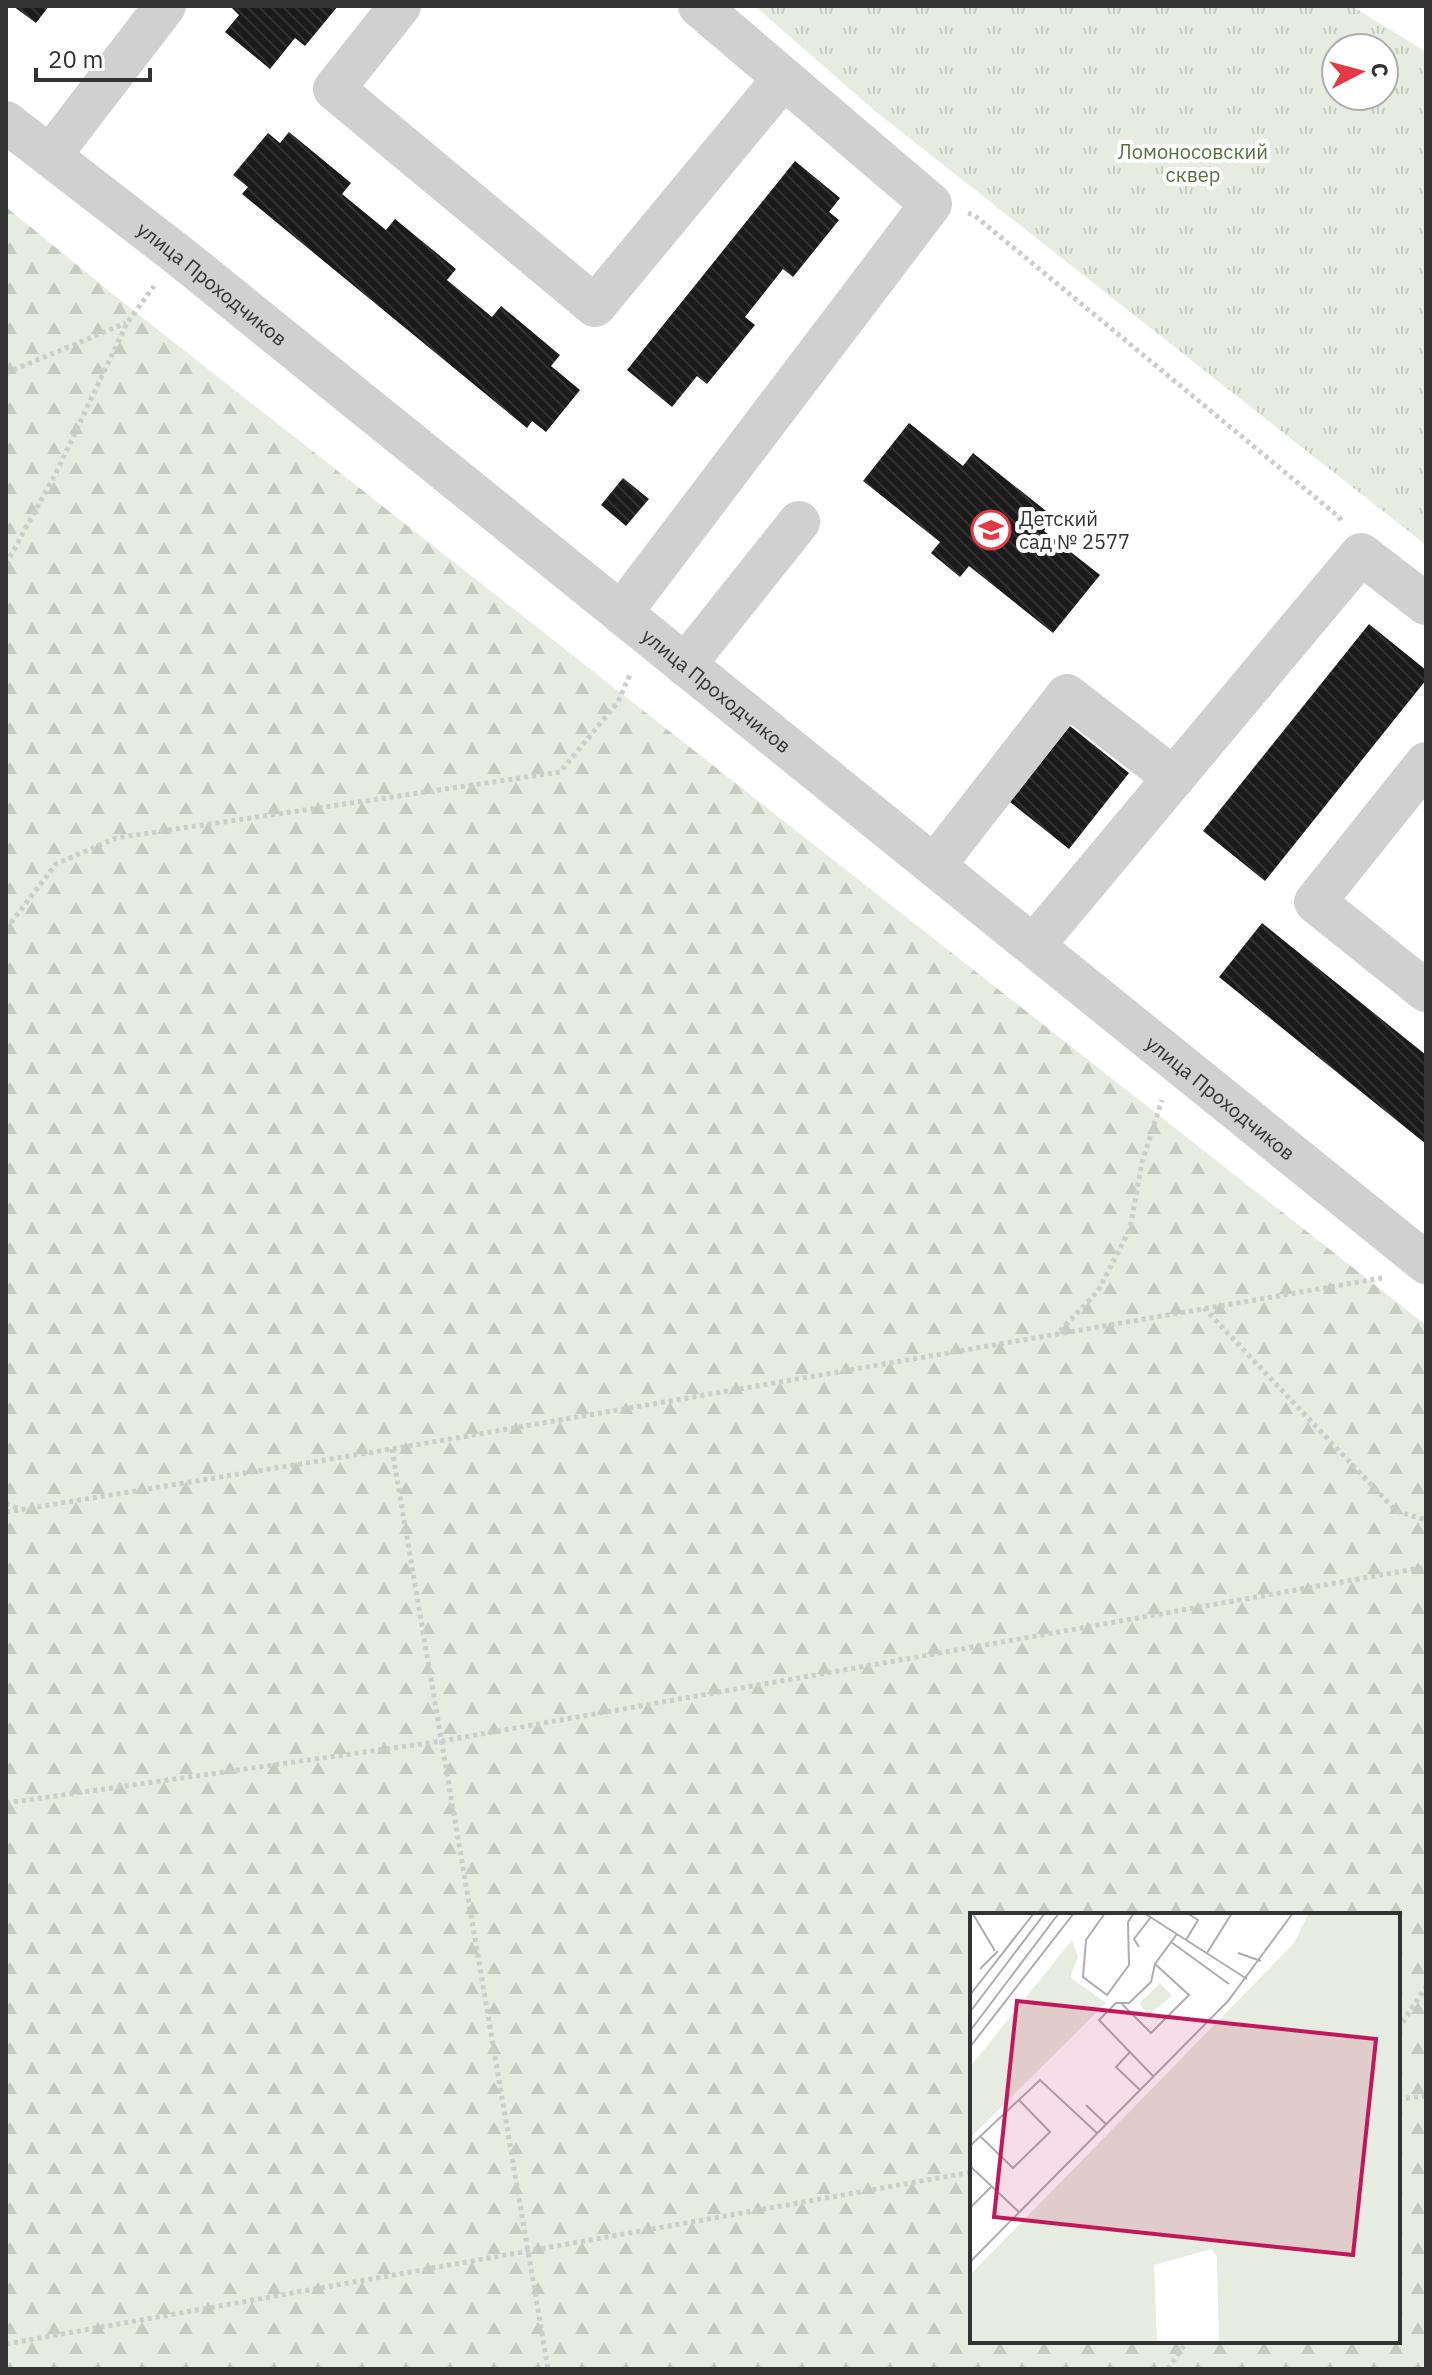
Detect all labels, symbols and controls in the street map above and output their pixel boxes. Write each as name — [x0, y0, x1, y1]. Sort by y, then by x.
scale bar — [36, 32, 150, 82]
north arrow — [1320, 32, 1400, 112]
text: 20 m — [48, 43, 103, 75]
text: С — [1365, 61, 1396, 78]
park label: Ломоносовский сквер — [1118, 138, 1268, 188]
street label: улица Проходчиков — [132, 215, 293, 351]
place label: Детский сад № 2577 — [1019, 505, 1130, 555]
school or university icon: Детский сад № 2577 — [970, 509, 1012, 551]
street label: улица Проходчиков — [636, 622, 797, 759]
street label: улица Проходчиков — [1141, 1029, 1301, 1166]
inset map — [970, 1913, 1400, 2343]

